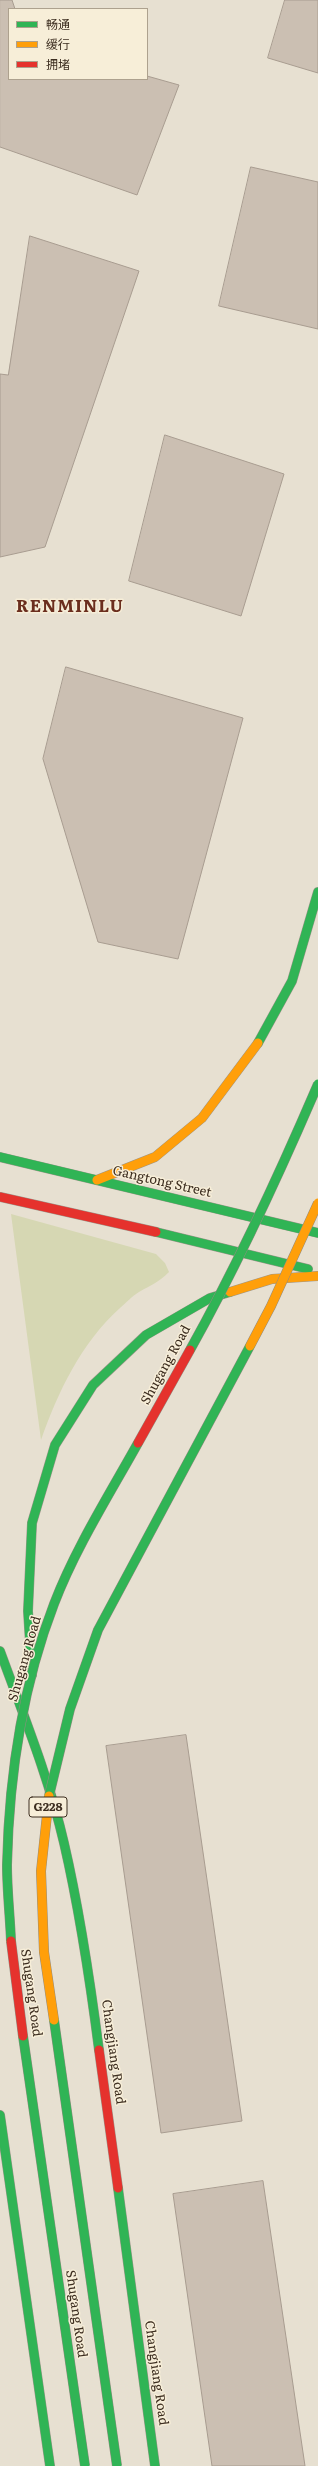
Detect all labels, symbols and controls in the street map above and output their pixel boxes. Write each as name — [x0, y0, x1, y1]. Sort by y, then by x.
legend — [8, 8, 148, 80]
text: 畅通 — [46, 15, 70, 33]
text: 缓行 — [46, 35, 70, 53]
text: 拥堵 — [46, 55, 70, 73]
district label: RENMINLU — [16, 597, 124, 617]
street label: Gangtong Street — [111, 1163, 213, 1201]
street label: Shugang Road — [138, 1323, 194, 1407]
street label: Shugang Road — [5, 1614, 45, 1704]
road number: G228 — [29, 1797, 67, 1817]
street label: Shugang Road — [17, 1948, 45, 2038]
street label: Changjiang Road — [98, 1999, 128, 2105]
street label: Shugang Road — [62, 2269, 90, 2359]
street label: Changjiang Road — [141, 2320, 171, 2426]

